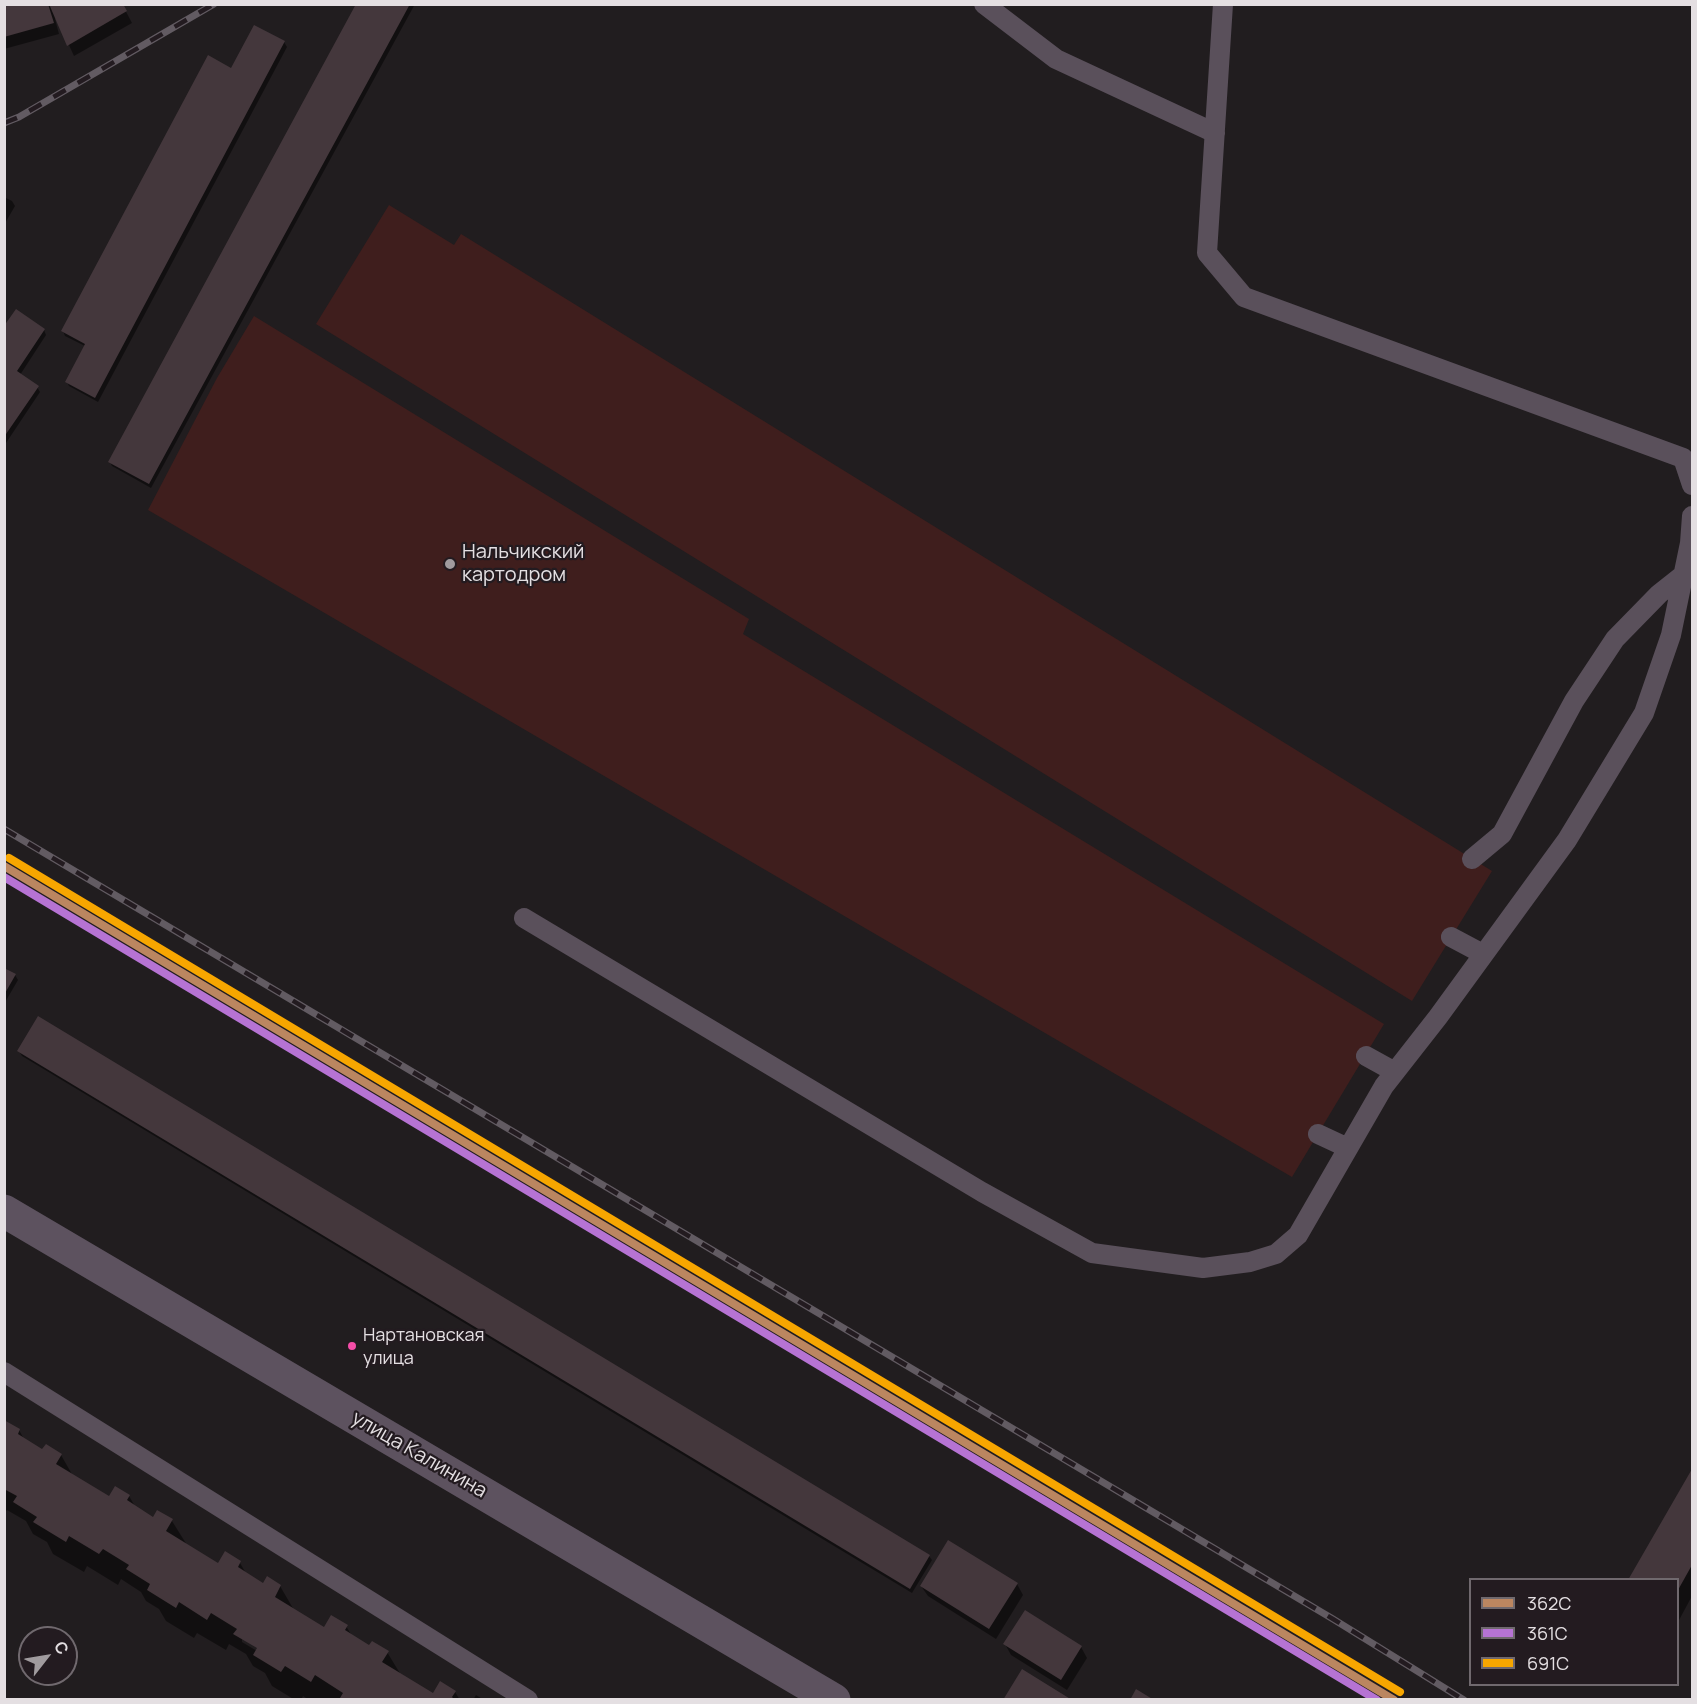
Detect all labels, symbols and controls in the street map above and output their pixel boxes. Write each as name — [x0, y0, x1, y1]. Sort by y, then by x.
place label: Нальчикский картодром — [462, 540, 584, 587]
marker: Нальчикский картодром — [443, 557, 457, 571]
place label: Нартановская улица — [363, 1325, 484, 1368]
marker: Нартановская улица — [346, 1340, 358, 1352]
street label: улица Калинина — [347, 1406, 491, 1504]
legend — [1469, 1578, 1679, 1686]
text: 362С — [1527, 1591, 1571, 1615]
text: 361С — [1527, 1621, 1568, 1645]
north arrow — [18, 1626, 78, 1686]
text: С — [49, 1637, 74, 1658]
text: 691С — [1527, 1651, 1569, 1675]

